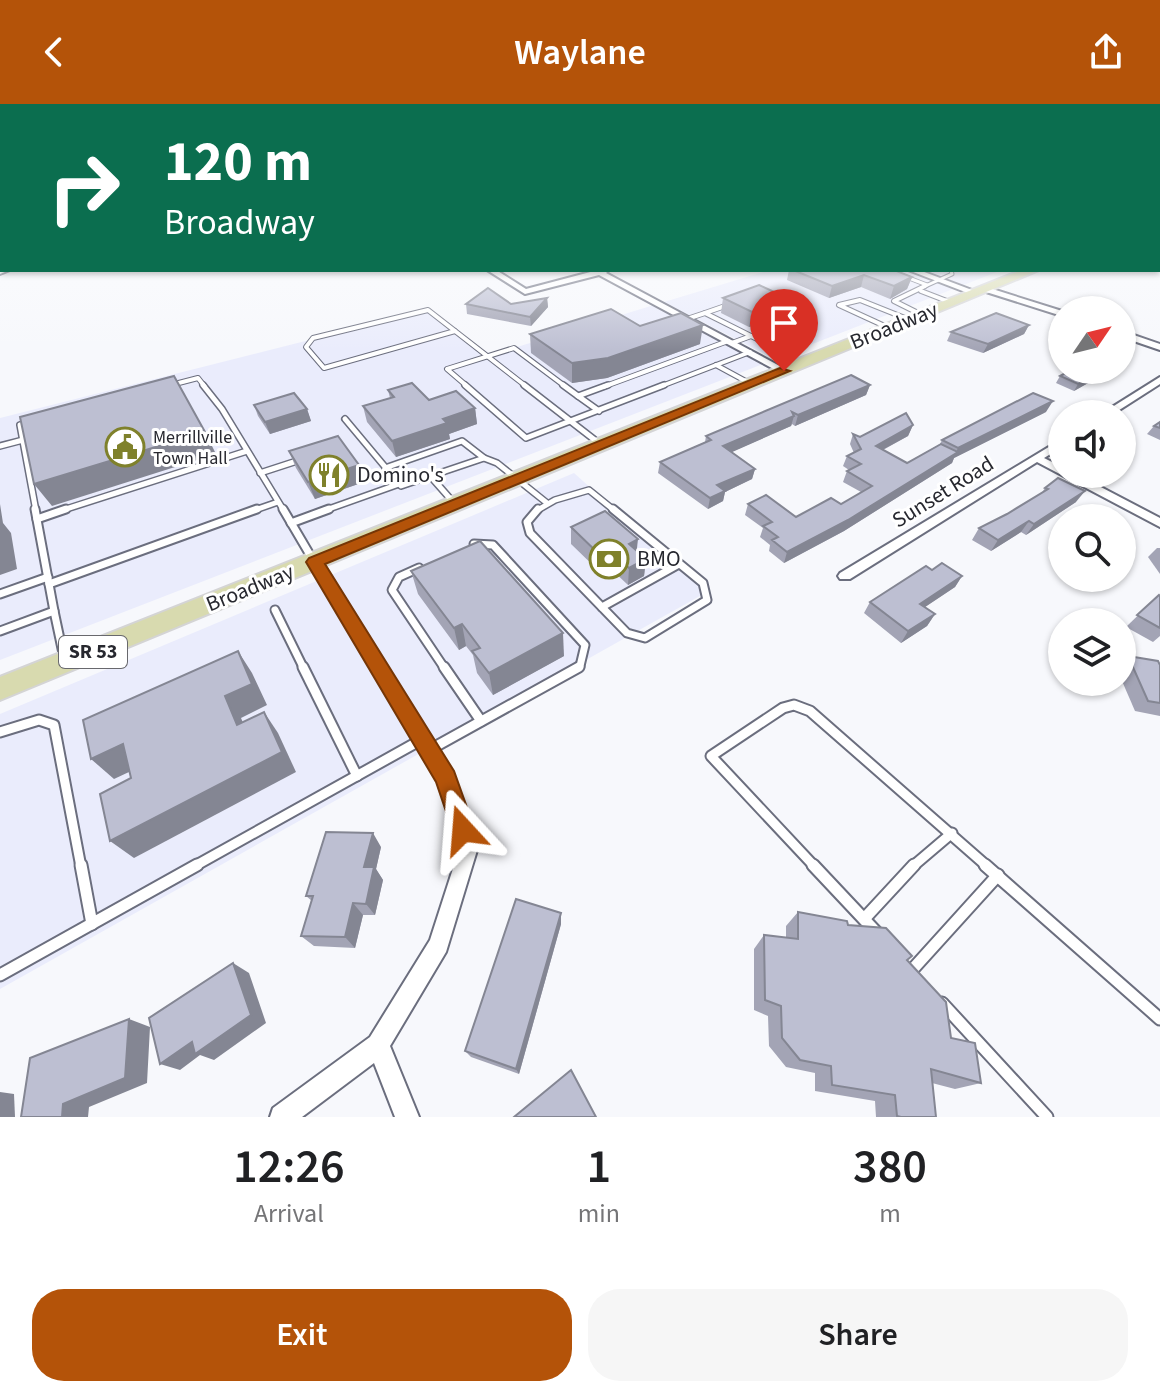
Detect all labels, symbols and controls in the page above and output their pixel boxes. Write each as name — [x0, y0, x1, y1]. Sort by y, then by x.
text: Waylane — [514, 27, 646, 78]
icon: back — [32, 30, 76, 74]
icon: share — [1084, 30, 1128, 74]
text: 120 m — [164, 123, 312, 202]
icon: right — [32, 136, 136, 240]
text: Broadway — [164, 197, 315, 248]
pin — [750, 289, 818, 371]
street label: Broadway — [845, 294, 943, 358]
north arrow — [1048, 296, 1136, 384]
map controls — [1048, 296, 1136, 696]
icon: arrive — [762, 301, 806, 345]
button: sound — [1048, 400, 1136, 488]
place label: Merrillville Town Hall — [153, 425, 232, 471]
public building icon: Merrillville Town Hall — [104, 426, 146, 468]
street label: Sunset Road — [886, 448, 1000, 536]
restaurant icon: Domino's — [308, 454, 350, 496]
place label: Domino's — [357, 459, 444, 491]
button: search — [1048, 504, 1136, 592]
bank icon: BMO — [588, 538, 630, 580]
place label: BMO — [637, 543, 681, 575]
street label: Broadway — [201, 556, 299, 620]
button: layers — [1048, 608, 1136, 696]
road number: SR 53 — [59, 636, 127, 668]
position arrow — [421, 788, 505, 872]
text: 12:26 — [233, 1133, 345, 1201]
text: 1 — [587, 1133, 611, 1201]
text: 380 — [853, 1133, 927, 1201]
text: Arrival — [254, 1195, 324, 1232]
text: min — [578, 1195, 620, 1232]
text: m — [879, 1195, 901, 1232]
button: Exit — [32, 1289, 572, 1381]
button: Share — [588, 1289, 1128, 1381]

